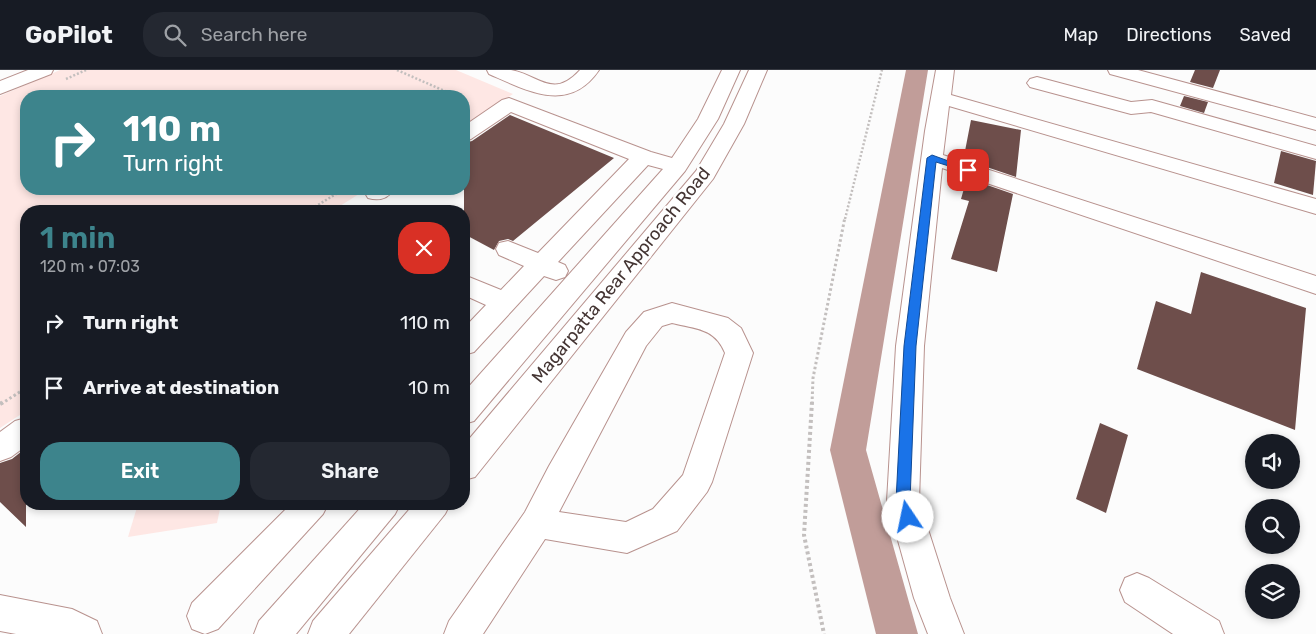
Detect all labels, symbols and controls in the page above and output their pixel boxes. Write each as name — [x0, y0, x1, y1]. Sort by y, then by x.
search box — [143, 12, 493, 57]
text: GoPilot — [25, 21, 113, 49]
icon: search — [161, 21, 189, 49]
text: Search here — [201, 23, 307, 46]
text: Map — [1063, 24, 1098, 46]
text: Directions — [1126, 24, 1212, 46]
text: Saved — [1240, 24, 1291, 46]
text: 110 m — [123, 108, 221, 150]
icon: right — [40, 110, 105, 175]
pin — [947, 149, 989, 191]
text: Turn right — [123, 150, 223, 177]
icon: arrive — [954, 156, 982, 184]
street label: Magarpatta Rear Approach Road — [527, 163, 715, 387]
text: 1 min — [40, 220, 115, 256]
button: close — [398, 222, 450, 274]
text: 120 m · 07:03 — [40, 257, 140, 276]
icon: right — [40, 309, 68, 337]
text: Turn right — [83, 311, 178, 334]
text: 110 m — [400, 311, 450, 334]
icon: arrive — [40, 374, 68, 402]
text: Arrive at destination — [83, 376, 279, 399]
text: 10 m — [408, 376, 450, 399]
map controls — [1245, 434, 1300, 619]
button: sound — [1245, 434, 1300, 489]
button: Exit — [40, 442, 240, 500]
button: Share — [250, 442, 450, 500]
position arrow — [881, 490, 933, 542]
button: search — [1245, 499, 1300, 554]
button: layers — [1245, 564, 1300, 619]

